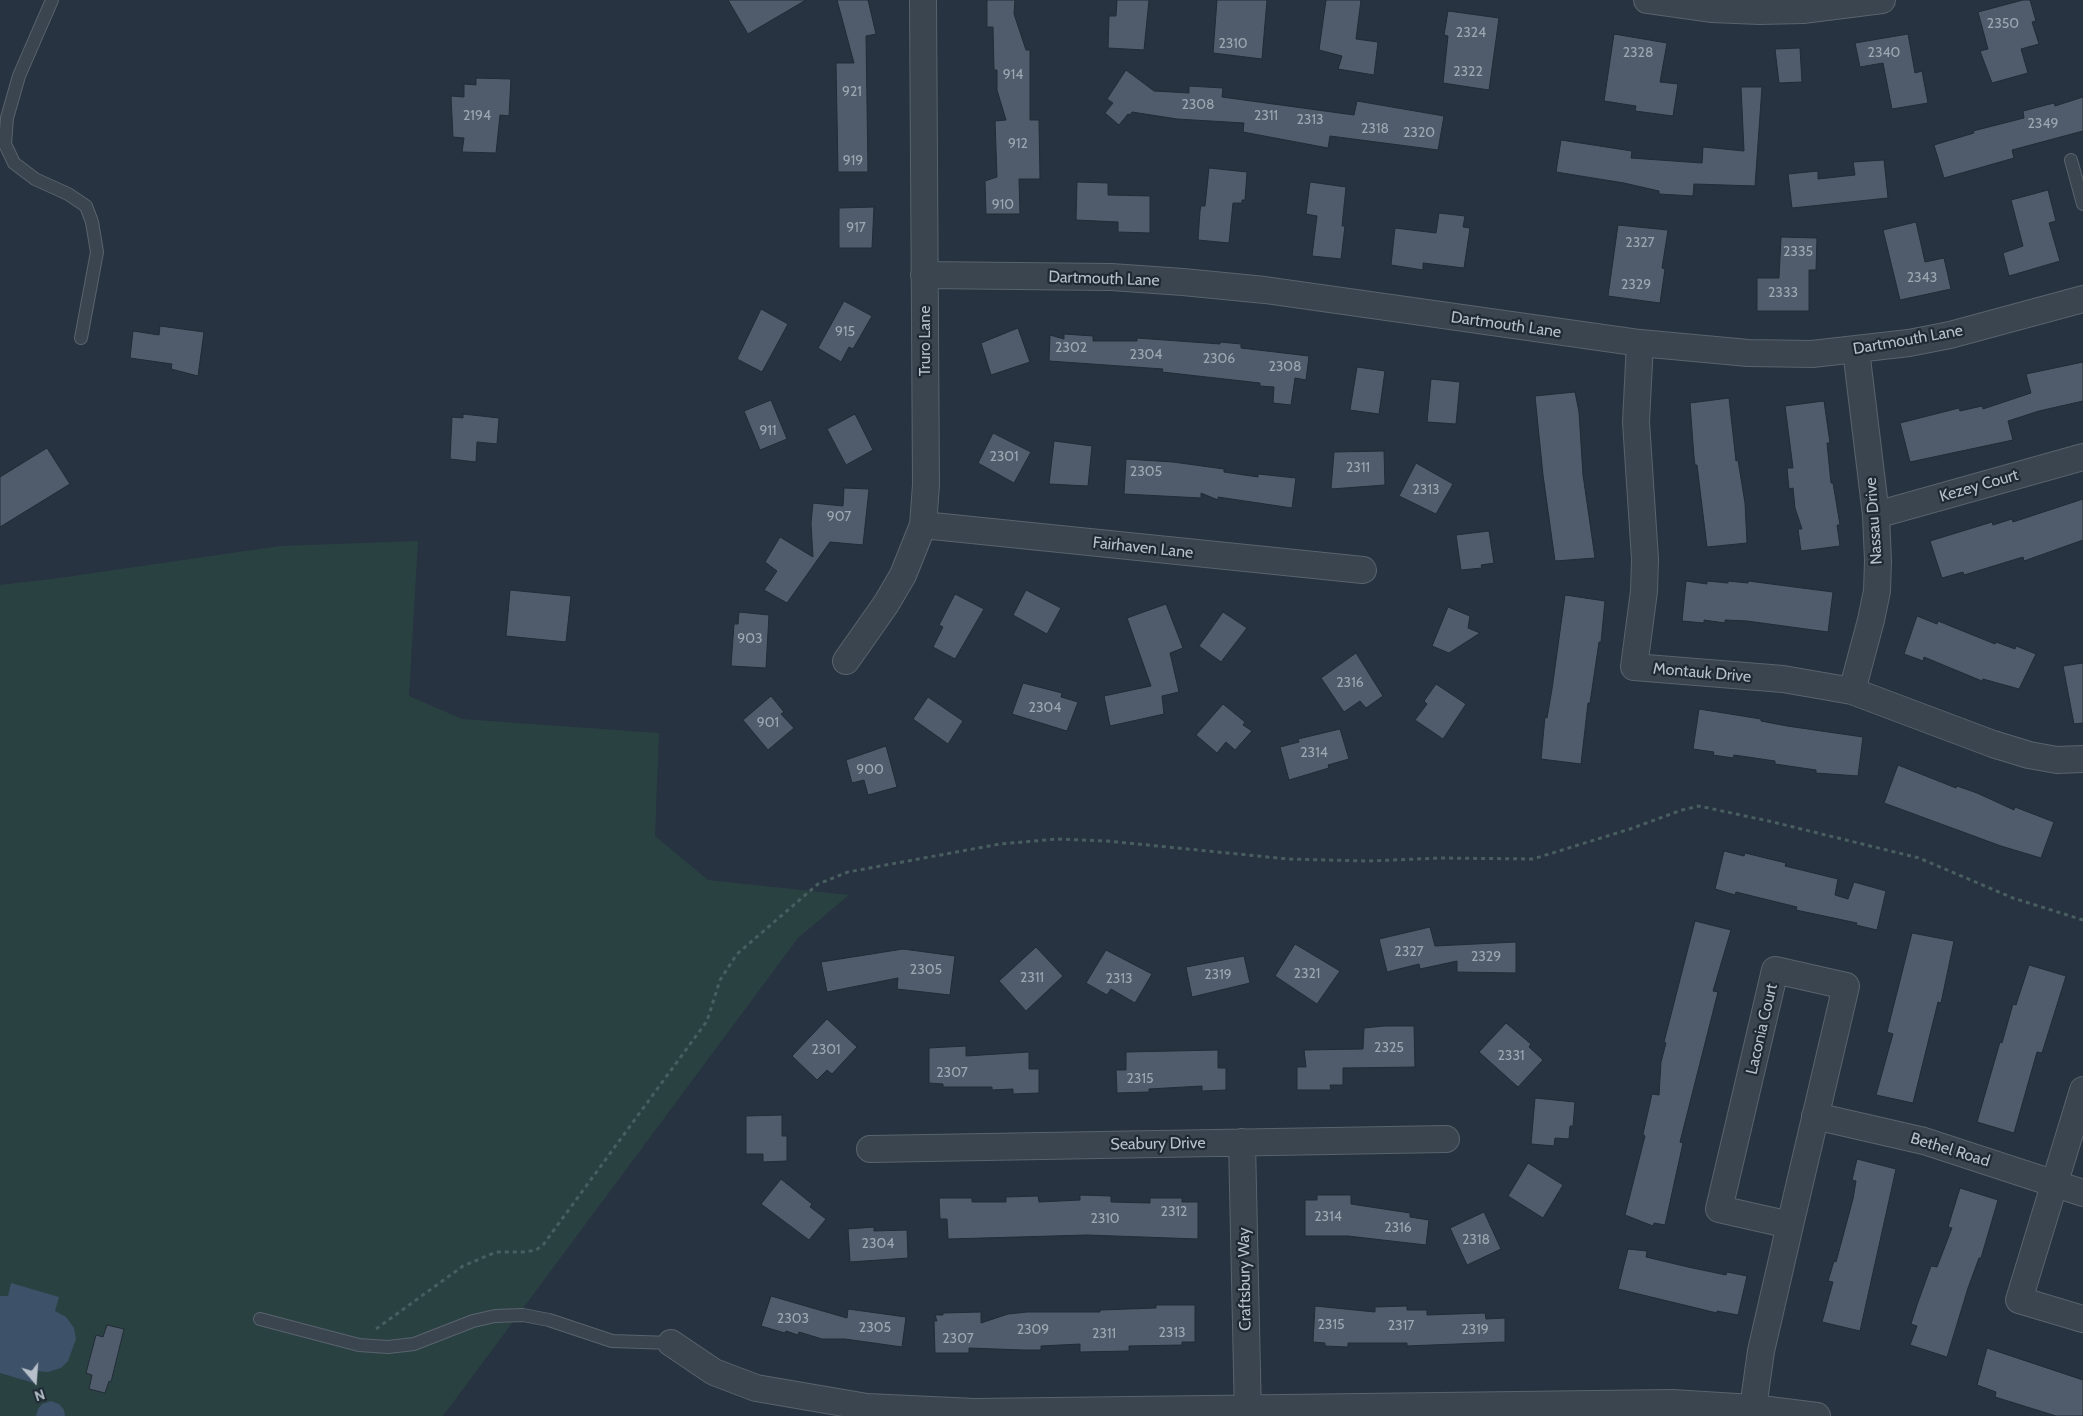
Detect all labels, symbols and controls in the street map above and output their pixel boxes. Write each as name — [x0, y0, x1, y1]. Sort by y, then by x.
house number: 2350 — [1987, 16, 2019, 32]
house number: 2324 — [1456, 25, 1486, 41]
house number: 2310 — [1218, 36, 1248, 52]
house number: 2328 — [1623, 45, 1653, 61]
house number: 2340 — [1868, 45, 1900, 61]
house number: 2322 — [1453, 64, 1483, 80]
house number: 914 — [1003, 67, 1023, 83]
house number: 921 — [842, 84, 862, 100]
house number: 2308 — [1181, 97, 1215, 113]
house number: 2194 — [463, 108, 491, 124]
house number: 2311 — [1254, 108, 1278, 124]
house number: 2313 — [1296, 112, 1324, 128]
house number: 2349 — [2028, 116, 2058, 132]
house number: 2318 — [1361, 121, 1389, 137]
house number: 2320 — [1403, 125, 1435, 141]
house number: 912 — [1008, 136, 1028, 152]
house number: 919 — [843, 153, 863, 169]
house number: 910 — [992, 197, 1014, 213]
house number: 917 — [846, 220, 866, 236]
house number: 2327 — [1625, 235, 1655, 251]
house number: 2335 — [1783, 244, 1813, 260]
street label: Dartmouth Lane — [1048, 267, 1160, 291]
house number: 2343 — [1907, 270, 1937, 286]
house number: 2329 — [1621, 277, 1651, 293]
house number: 2333 — [1768, 285, 1798, 301]
street label: Truro Lane — [915, 306, 935, 376]
street label: Dartmouth Lane — [1450, 308, 1562, 342]
street label: Dartmouth Lane — [1852, 321, 1964, 359]
house number: 915 — [835, 324, 855, 340]
house number: 2302 — [1055, 340, 1087, 356]
house number: 2304 — [1130, 347, 1162, 363]
house number: 2306 — [1203, 351, 1235, 367]
house number: 2308 — [1268, 359, 1302, 375]
house number: 911 — [759, 423, 777, 439]
house number: 2301 — [989, 449, 1019, 465]
house number: 2311 — [1346, 460, 1370, 476]
house number: 2305 — [1130, 464, 1162, 480]
street label: Kezey Court — [1937, 466, 2021, 506]
street label: Nassau Drive — [1861, 477, 1887, 565]
house number: 2313 — [1412, 482, 1440, 498]
house number: 907 — [827, 509, 851, 525]
street label: Fairhaven Lane — [1092, 533, 1194, 563]
house number: 903 — [737, 631, 763, 647]
street label: Montauk Drive — [1652, 659, 1752, 687]
house number: 2316 — [1336, 675, 1364, 691]
house number: 2304 — [1029, 700, 1061, 716]
house number: 901 — [757, 715, 779, 731]
house number: 2314 — [1300, 745, 1328, 761]
house number: 900 — [856, 762, 884, 778]
house number: 2327 — [1394, 944, 1424, 960]
house number: 2329 — [1471, 949, 1501, 965]
house number: 2305 — [910, 962, 942, 978]
house number: 2321 — [1294, 966, 1320, 982]
house number: 2319 — [1204, 967, 1232, 983]
house number: 2311 — [1020, 970, 1044, 986]
house number: 2313 — [1105, 971, 1133, 987]
street label: Laconia Court — [1742, 982, 1782, 1076]
house number: 2325 — [1374, 1040, 1404, 1056]
house number: 2301 — [811, 1042, 841, 1058]
house number: 2331 — [1497, 1048, 1525, 1064]
house number: 2307 — [936, 1065, 968, 1081]
house number: 2315 — [1126, 1071, 1154, 1087]
street label: Bethel Road — [1908, 1129, 1992, 1171]
street label: Seabury Drive — [1110, 1134, 1206, 1154]
house number: 2312 — [1161, 1204, 1187, 1220]
house number: 2314 — [1314, 1209, 1342, 1225]
house number: 2310 — [1090, 1211, 1120, 1227]
house number: 2316 — [1384, 1220, 1412, 1236]
street label: Craftsbury Way — [1234, 1227, 1256, 1331]
house number: 2318 — [1462, 1232, 1490, 1248]
house number: 2304 — [862, 1236, 894, 1252]
house number: 2303 — [777, 1311, 809, 1327]
house number: 2315 — [1317, 1317, 1345, 1333]
house number: 2317 — [1388, 1318, 1414, 1334]
house number: 2305 — [859, 1320, 891, 1336]
house number: 2309 — [1017, 1322, 1049, 1338]
house number: 2319 — [1461, 1322, 1489, 1338]
house number: 2313 — [1158, 1325, 1186, 1341]
house number: 2311 — [1092, 1326, 1116, 1342]
house number: 2307 — [942, 1331, 974, 1347]
north arrow — [10, 1356, 60, 1406]
text: N — [32, 1385, 47, 1405]

